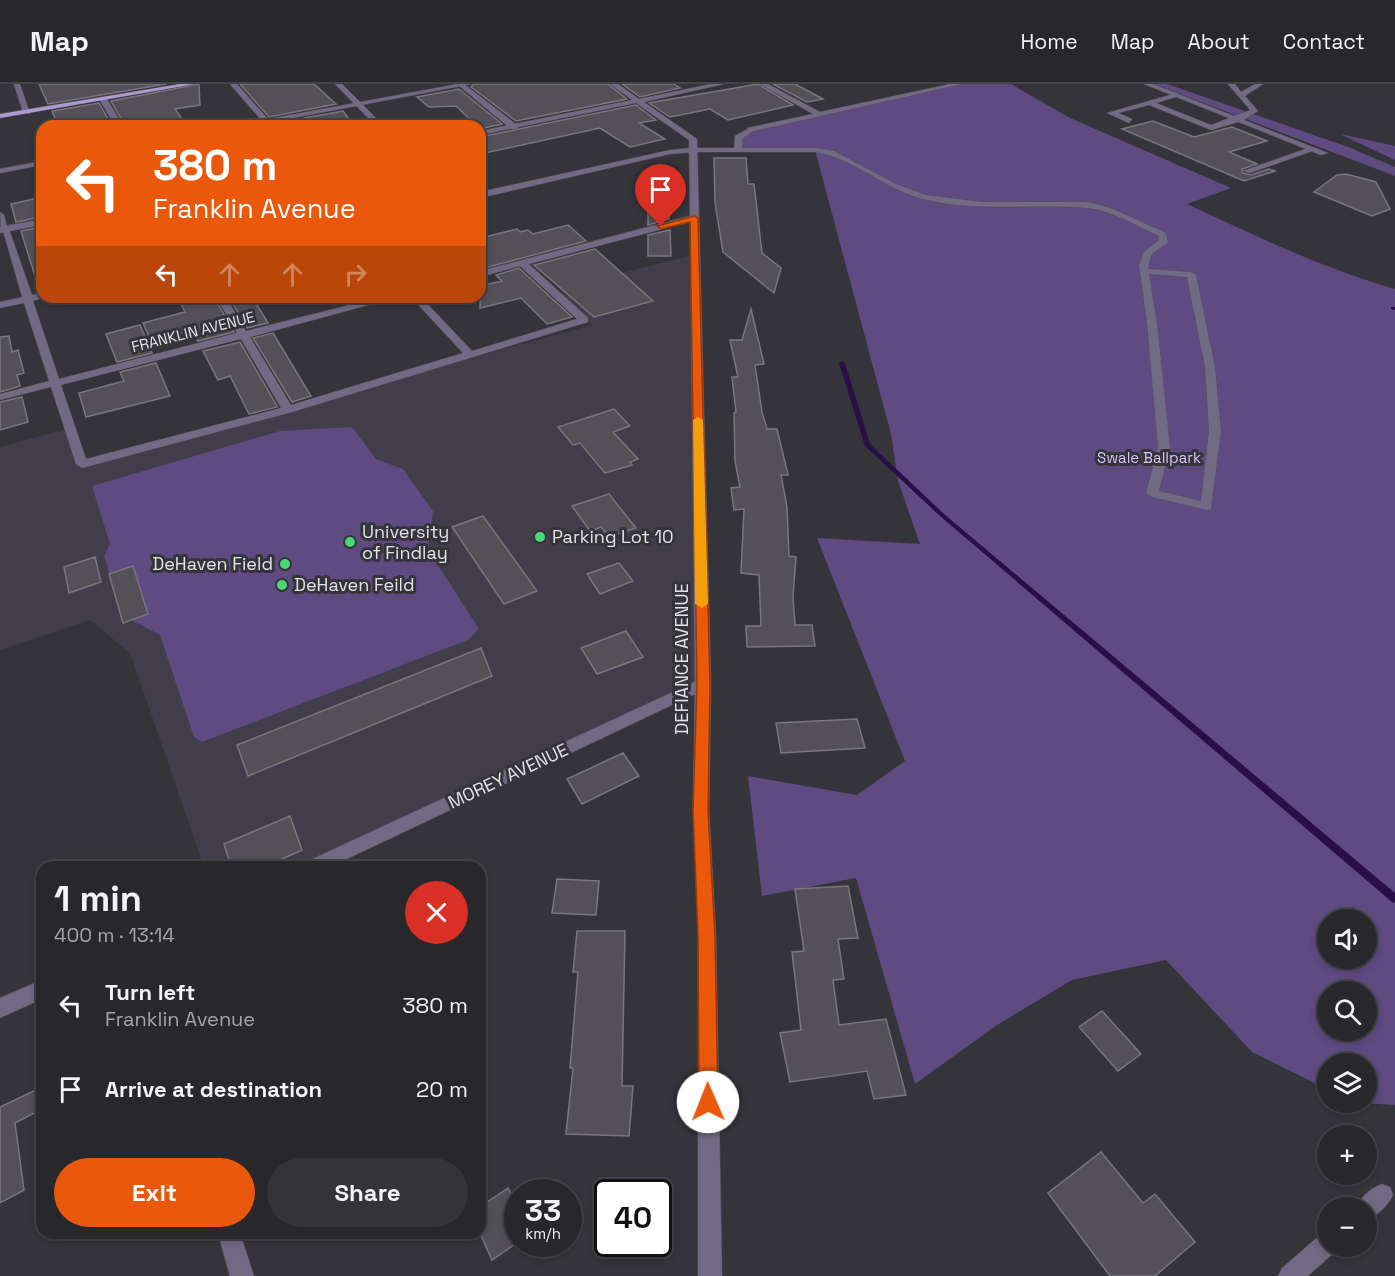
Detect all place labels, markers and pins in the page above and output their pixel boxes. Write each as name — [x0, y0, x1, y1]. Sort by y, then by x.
pin — [635, 164, 686, 226]
place label: University of Findlay — [362, 520, 449, 564]
place label: Parking Lot 10 — [552, 525, 674, 548]
marker: Parking Lot 10 — [533, 530, 547, 544]
marker: University of Findlay — [343, 535, 357, 549]
place label: DeHaven Field — [152, 552, 273, 575]
marker: DeHaven Field — [278, 557, 292, 571]
place label: DeHaven Feild — [294, 573, 415, 596]
marker: DeHaven Feild — [275, 578, 289, 592]

